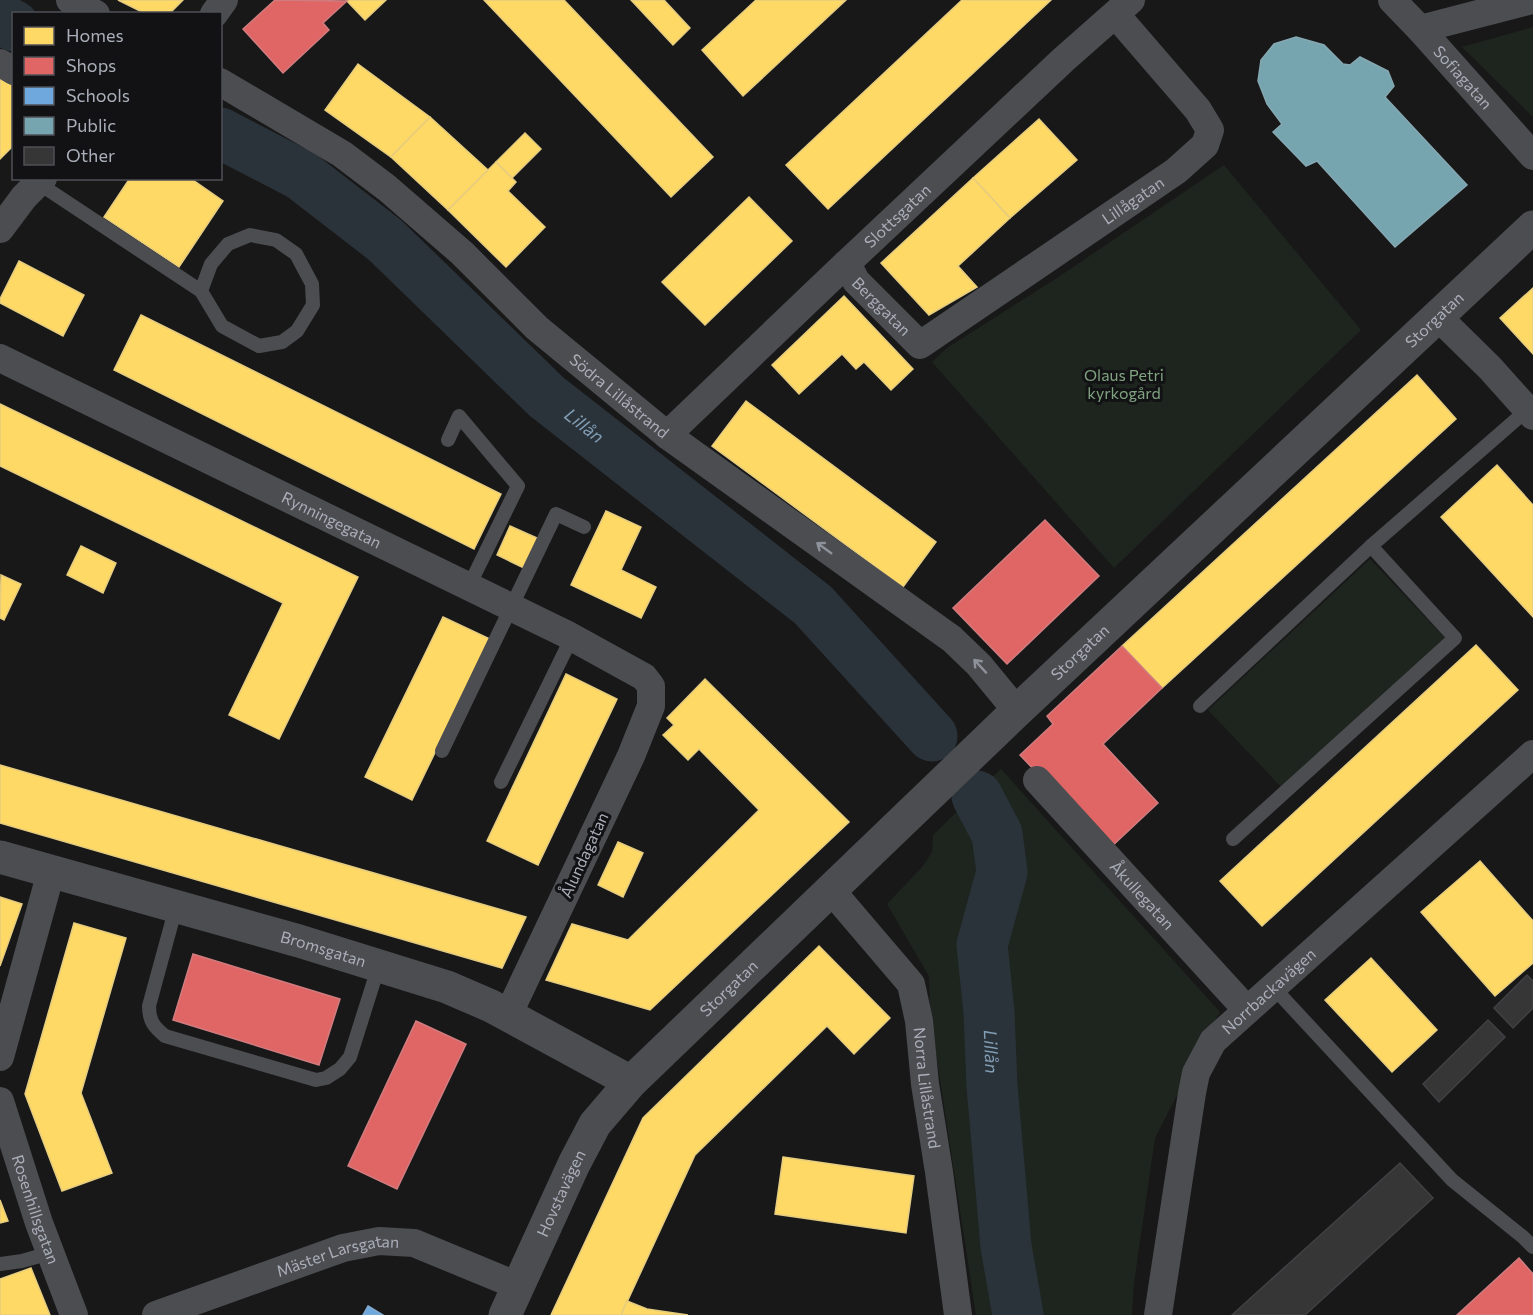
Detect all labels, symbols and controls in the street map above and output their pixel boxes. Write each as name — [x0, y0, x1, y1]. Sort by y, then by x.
legend — [12, 12, 222, 180]
text: Homes — [66, 24, 124, 46]
street label: Sofiagatan — [1430, 41, 1497, 113]
text: Shops — [66, 54, 116, 76]
text: Schools — [66, 84, 130, 106]
text: Public — [66, 114, 116, 136]
text: Other — [66, 144, 115, 166]
street label: Lillågatan — [1098, 172, 1167, 228]
street label: Slottsgatan — [860, 180, 934, 251]
street label: Berggatan — [849, 273, 915, 339]
street label: Storgatan — [1401, 287, 1467, 351]
street label: Södra Lillåstrand — [566, 349, 673, 442]
park label: Olaus Petri kyrkogård — [1084, 365, 1164, 402]
water label: Lillån — [561, 403, 609, 447]
street label: Rynningegatan — [279, 487, 385, 552]
one-way arrow — [817, 542, 833, 555]
street label: Storgatan — [1046, 620, 1112, 684]
one-way arrow — [972, 659, 987, 674]
street label: Ålundagatan — [556, 809, 612, 900]
street label: Åkullegatan — [1106, 857, 1179, 933]
street label: Bromsgatan — [279, 926, 368, 970]
street label: Norrbackavägen — [1217, 944, 1319, 1038]
street label: Storgatan — [696, 956, 761, 1020]
street label: Norra Lillåstrand — [911, 1026, 945, 1150]
water label: Lillån — [980, 1029, 1003, 1074]
street label: Hovstavägen — [532, 1146, 589, 1240]
street label: Rosenhillsgatan — [9, 1152, 64, 1266]
street label: Mäster Larsgatan — [274, 1231, 400, 1280]

